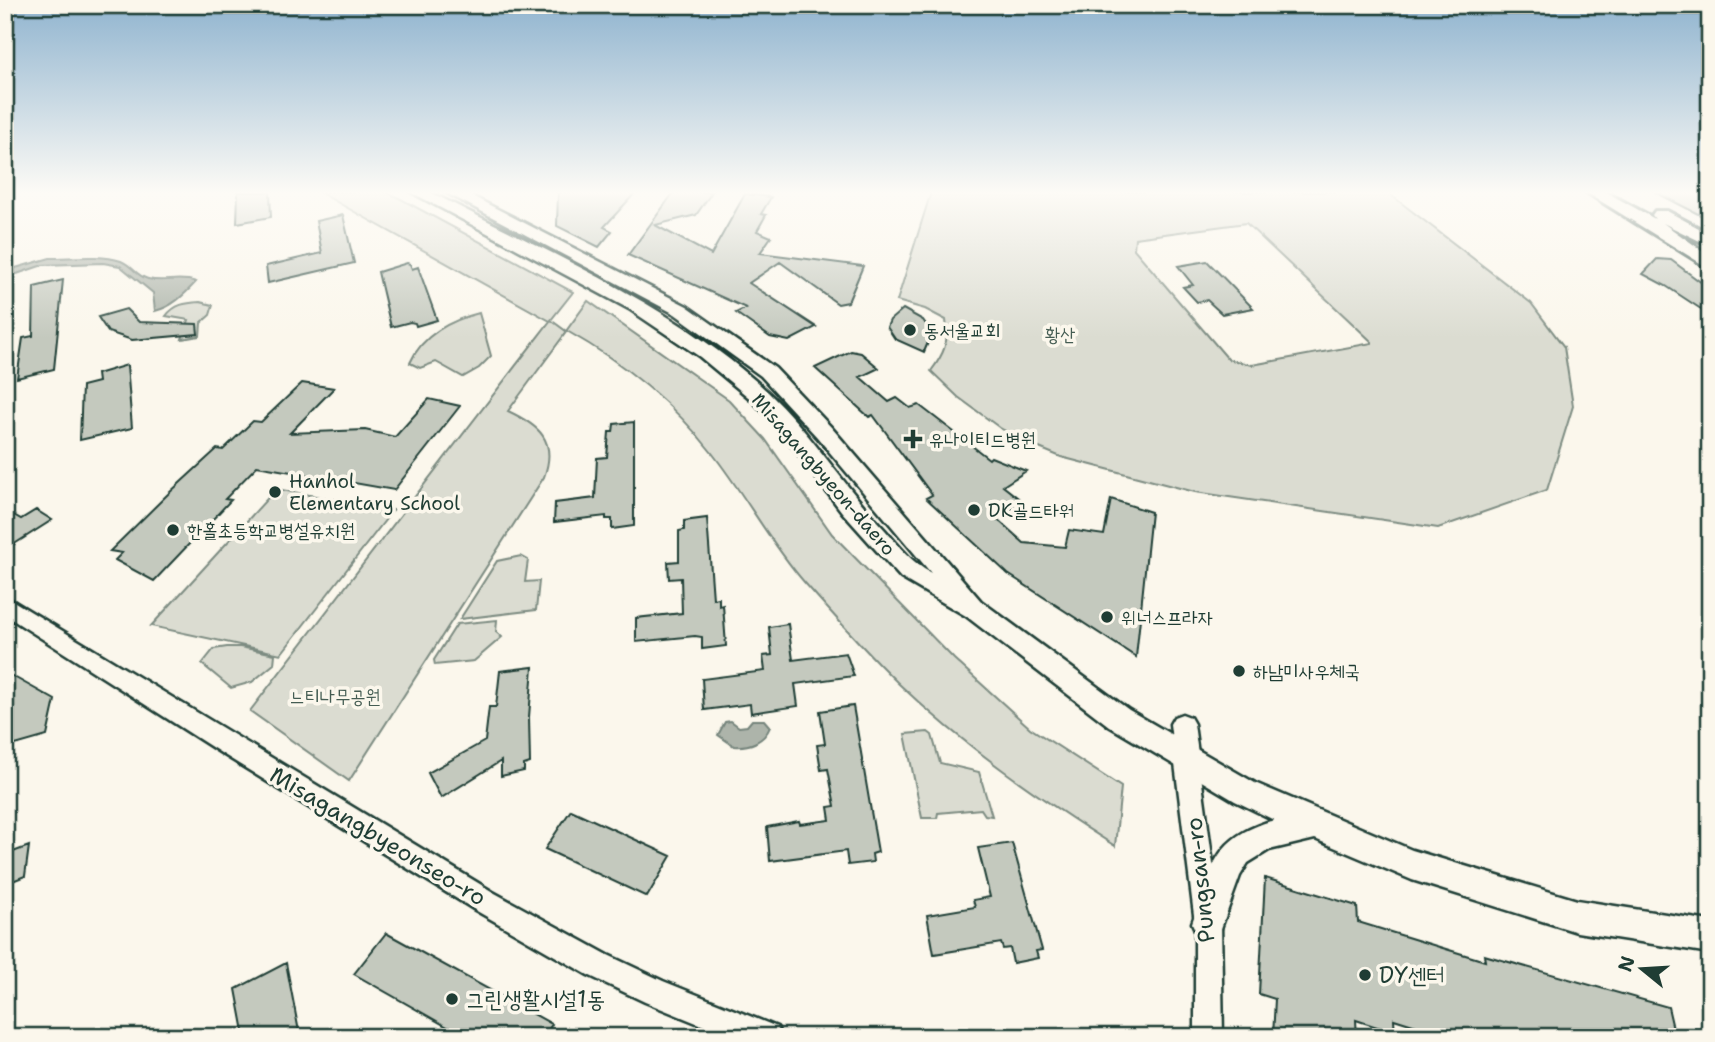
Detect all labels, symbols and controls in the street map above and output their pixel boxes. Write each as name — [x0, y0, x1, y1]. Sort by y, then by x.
place label: 동서울교회 — [924, 318, 1000, 343]
marker: 동서울교회 — [902, 322, 918, 338]
park label: 황산 — [1045, 322, 1075, 347]
street label: Misagangbyeon-daero — [746, 388, 901, 561]
place label: 유나이티드병원 — [929, 427, 1036, 452]
marker: 유나이티드병원 — [903, 429, 923, 449]
place label: Hanhol Elementary School — [289, 469, 460, 516]
marker: Hanhol Elementary School — [267, 484, 283, 500]
place label: DK골드타워 — [988, 498, 1074, 523]
marker: DK골드타워 — [966, 502, 982, 518]
place label: 한홀초등학교병설유치원 — [187, 518, 355, 543]
marker: 한홀초등학교병설유치원 — [165, 522, 181, 538]
place label: 위너스프라자 — [1121, 605, 1213, 630]
marker: 위너스프라자 — [1099, 609, 1115, 625]
place label: 하남미사우체국 — [1253, 659, 1360, 684]
marker: 하남미사우체국 — [1231, 663, 1247, 679]
park label: 느티나무공원 — [289, 684, 381, 709]
street label: Misagangbyeonseo-ro — [264, 759, 492, 913]
street label: Pungsan-ro — [1179, 816, 1221, 944]
north arrow — [1606, 934, 1676, 1004]
text: N — [1612, 953, 1641, 975]
place label: DY센터 — [1379, 960, 1445, 990]
marker: DY센터 — [1357, 967, 1373, 983]
place label: 그린생활시설1동 — [466, 984, 605, 1014]
marker: 그린생활시설1동 — [444, 991, 460, 1007]

